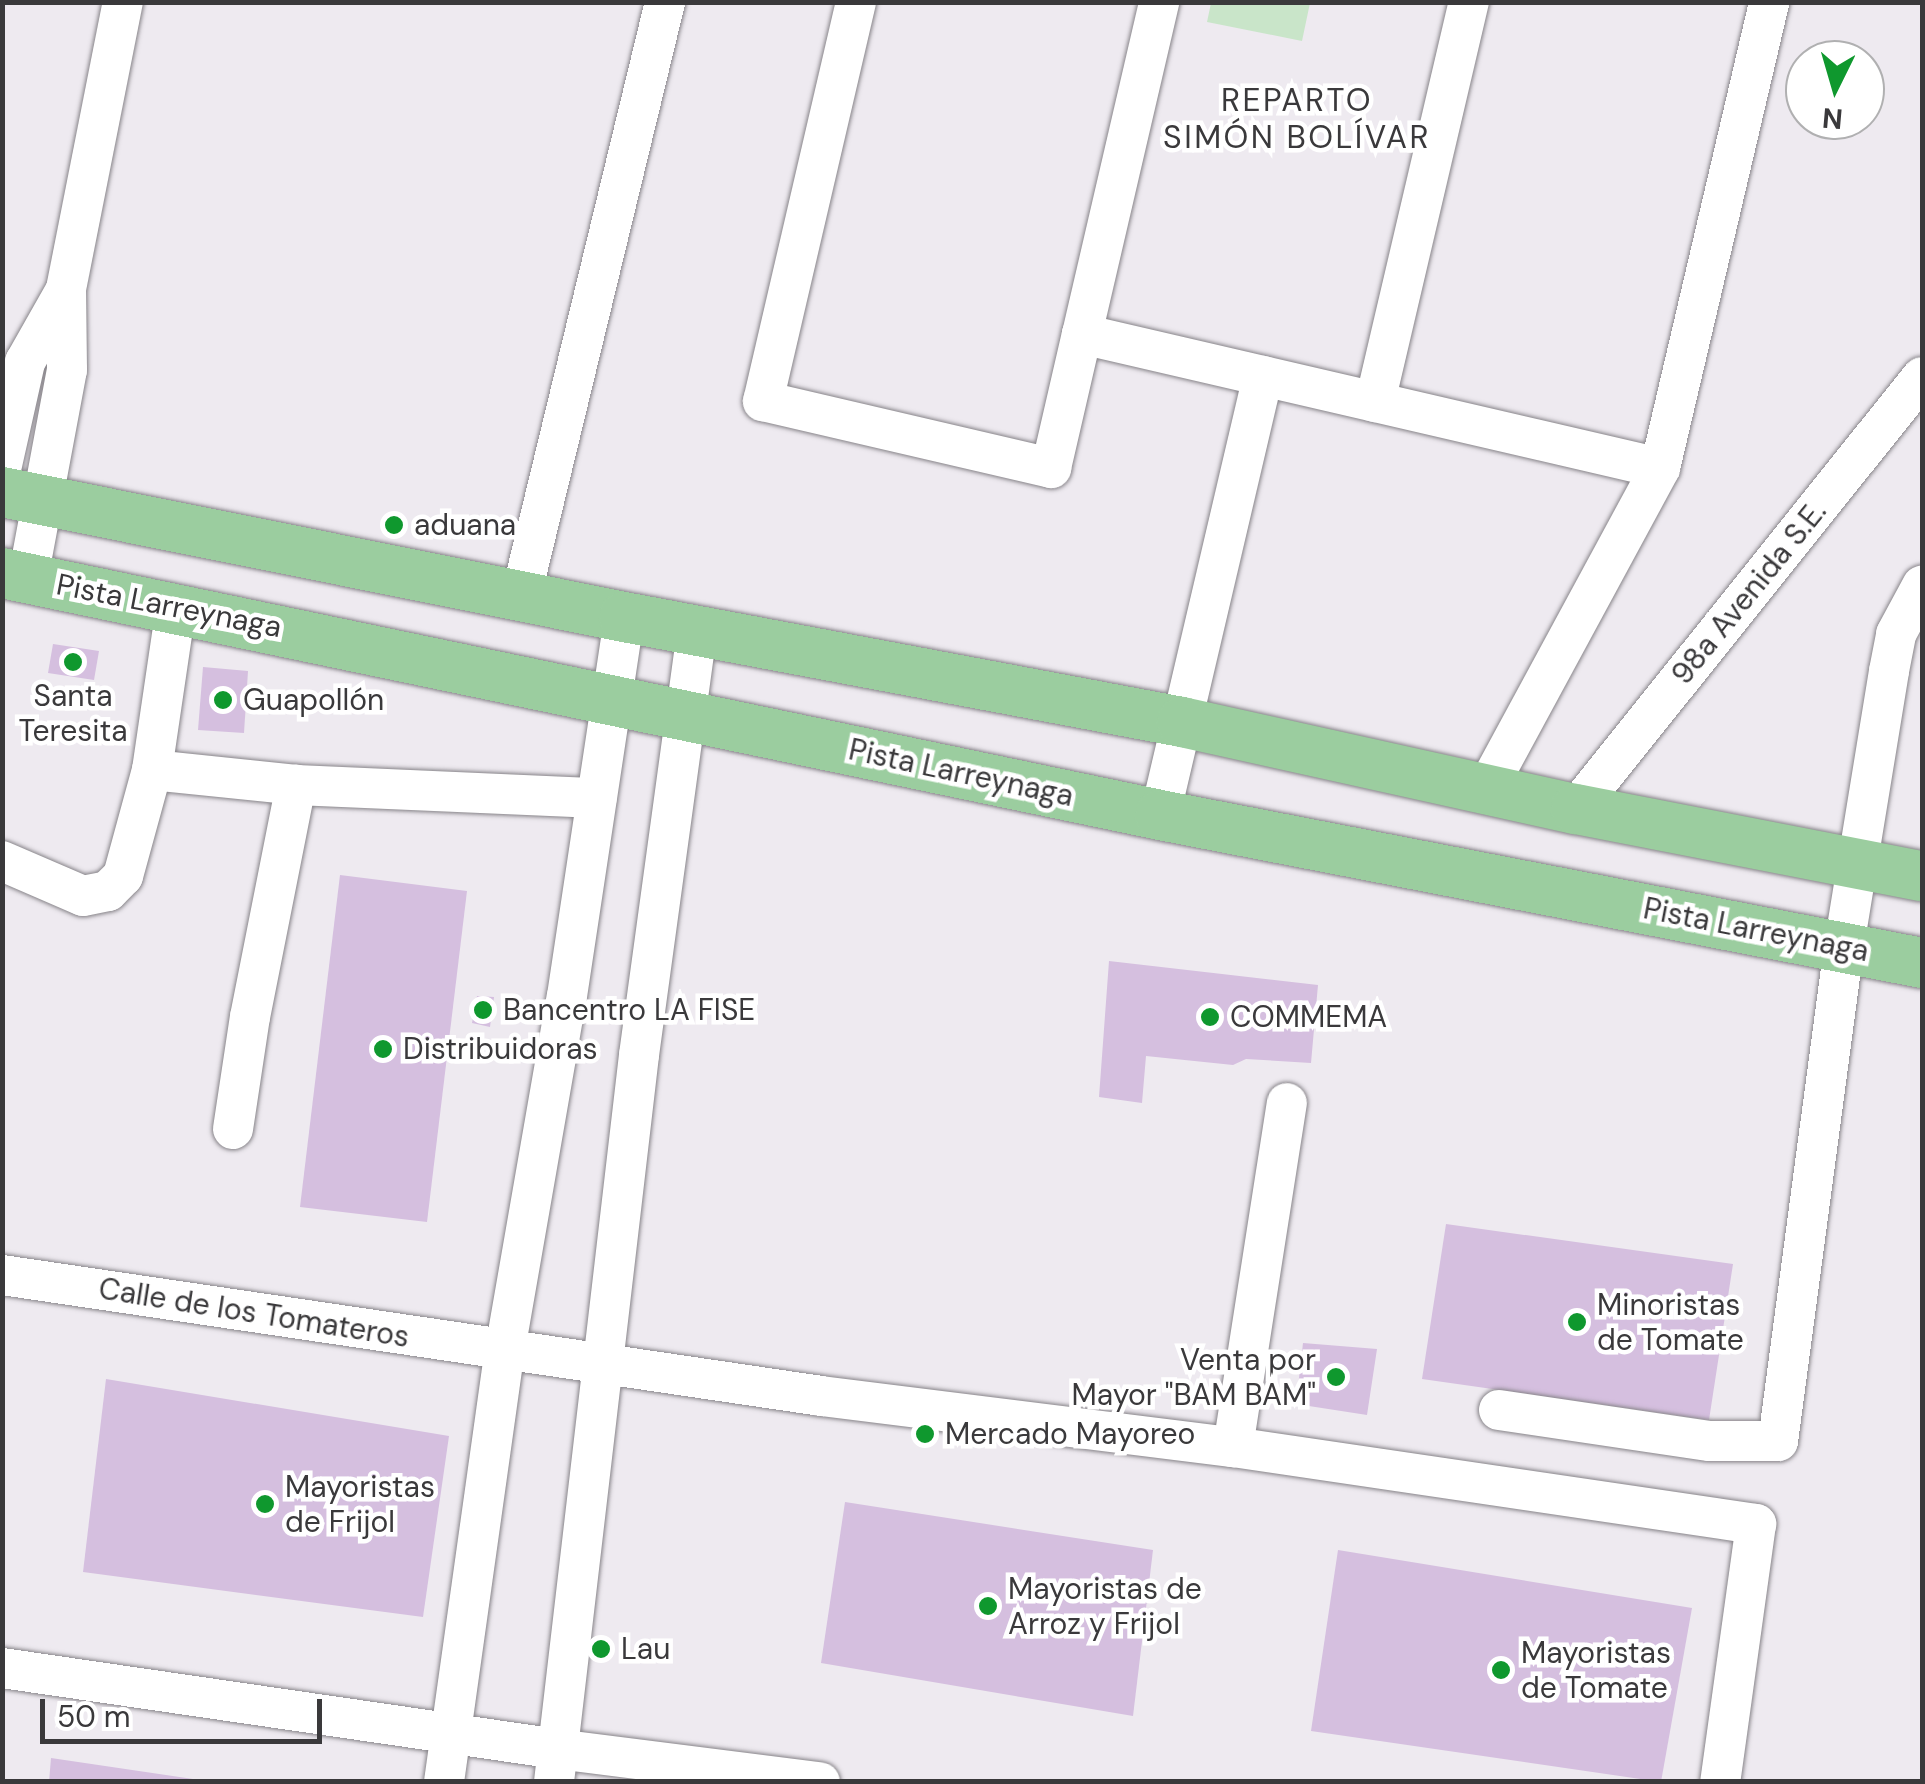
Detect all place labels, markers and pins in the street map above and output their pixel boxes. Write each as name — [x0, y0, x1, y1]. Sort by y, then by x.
place label: aduana — [414, 507, 516, 543]
marker: aduana — [383, 514, 405, 536]
marker: Santa Teresita — [62, 651, 84, 673]
place label: Santa Teresita — [18, 678, 128, 748]
place label: Guapollón — [243, 682, 384, 718]
marker: Guapollón — [212, 689, 234, 711]
place label: Bancentro LA FISE — [503, 992, 755, 1028]
marker: Bancentro LA FISE — [472, 999, 494, 1021]
place label: COMMEMA — [1230, 999, 1387, 1035]
marker: COMMEMA — [1199, 1006, 1221, 1028]
place label: Distribuidoras — [403, 1031, 598, 1067]
marker: Distribuidoras — [372, 1038, 394, 1060]
place label: Minoristas de Tomate — [1597, 1287, 1744, 1358]
marker: Minoristas de Tomate — [1566, 1311, 1588, 1333]
place label: Venta por Mayor "BAM BAM" — [1072, 1342, 1316, 1412]
marker: Venta por Mayor "BAM BAM" — [1325, 1366, 1347, 1388]
place label: Mercado Mayoreo — [945, 1416, 1195, 1452]
marker: Mercado Mayoreo — [914, 1423, 936, 1445]
place label: Mayoristas de Frijol — [285, 1469, 435, 1540]
marker: Mayoristas de Frijol — [254, 1493, 276, 1515]
place label: Mayoristas de Arroz y Frijol — [1008, 1571, 1202, 1642]
marker: Mayoristas de Arroz y Frijol — [977, 1595, 999, 1617]
place label: Lau — [621, 1631, 670, 1667]
place label: Mayoristas de Tomate — [1521, 1635, 1671, 1706]
marker: Lau — [590, 1638, 612, 1660]
marker: Mayoristas de Tomate — [1490, 1659, 1512, 1681]

